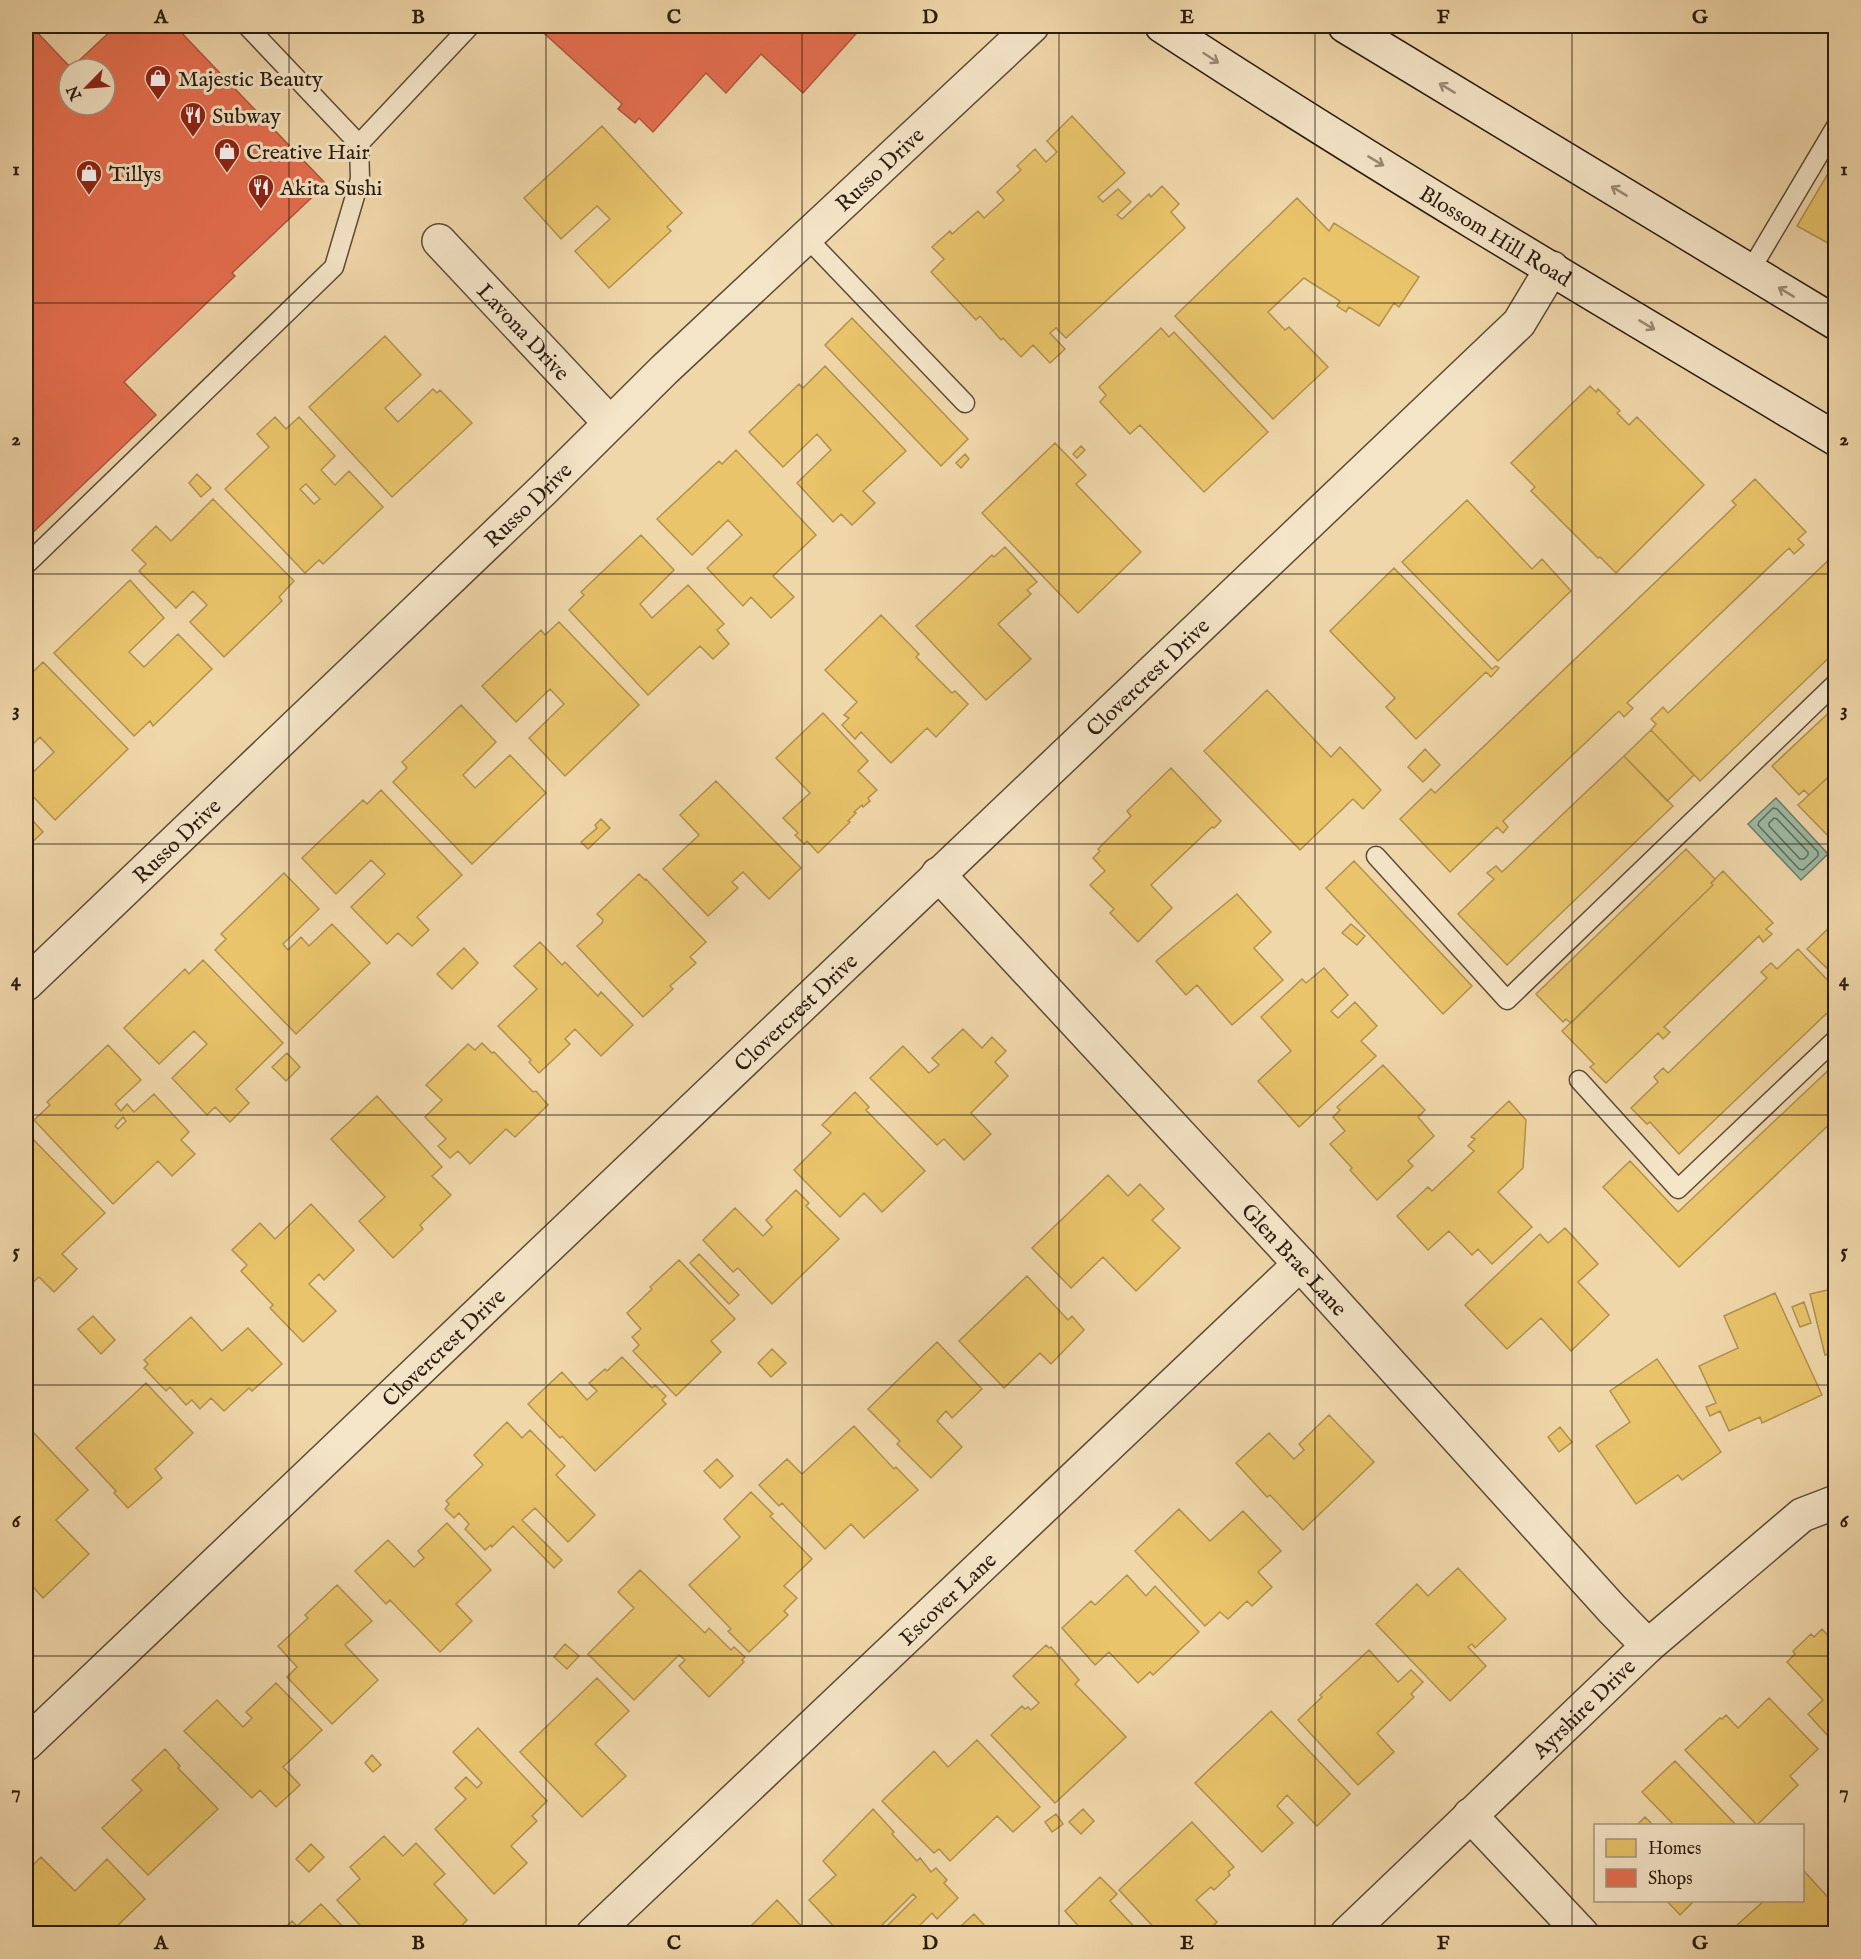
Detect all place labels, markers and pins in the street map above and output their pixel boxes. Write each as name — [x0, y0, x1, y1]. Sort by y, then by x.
shop icon: Majestic Beauty — [143, 63, 173, 101]
place label: Majestic Beauty — [178, 66, 323, 94]
restaurant icon: Subway — [178, 100, 208, 138]
place label: Subway — [212, 103, 281, 131]
shop icon: Creative Hair — [212, 136, 242, 174]
place label: Creative Hair — [246, 139, 370, 167]
shop icon: Tillys — [74, 158, 104, 196]
place label: Tillys — [109, 161, 161, 189]
restaurant icon: Akita Sushi — [246, 172, 276, 210]
place label: Akita Sushi — [279, 175, 382, 203]

